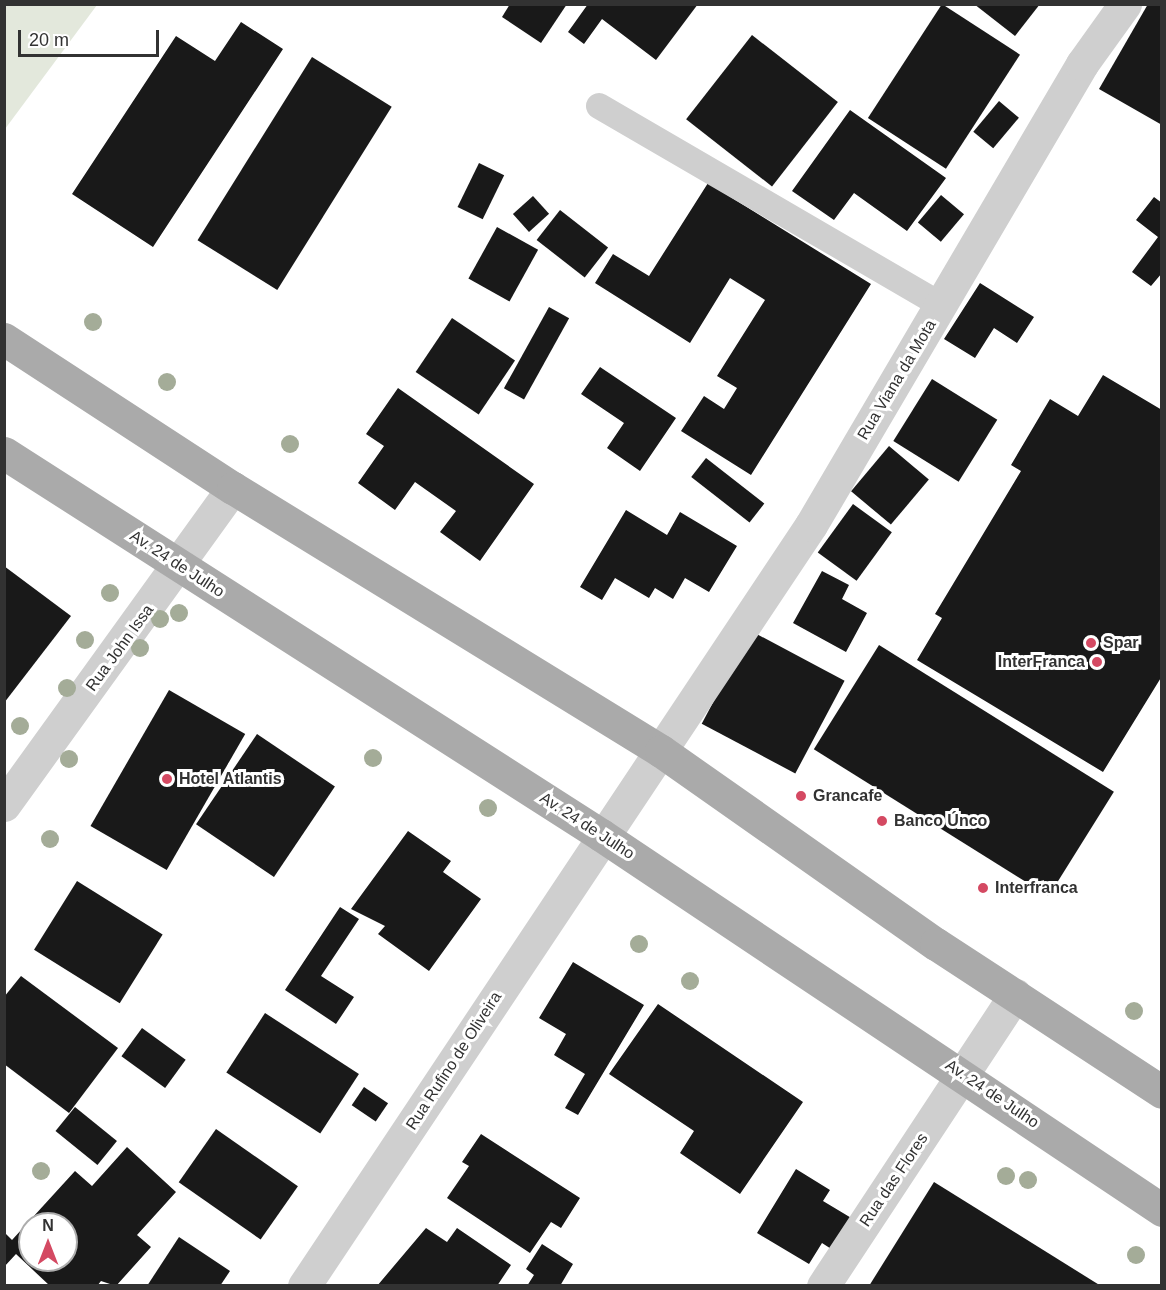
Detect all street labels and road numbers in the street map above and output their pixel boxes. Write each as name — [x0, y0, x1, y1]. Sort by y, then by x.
street label: Rua Viana da Mota — [854, 316, 940, 444]
street label: Av. 24 de Julho — [126, 526, 228, 602]
street label: Rua John Issa — [82, 601, 158, 695]
street label: Av. 24 de Julho — [536, 788, 638, 864]
street label: Rua Rufino de Oliveira — [402, 988, 506, 1134]
street label: Av. 24 de Julho — [942, 1056, 1042, 1132]
street label: Rua das Flores — [856, 1130, 932, 1230]

